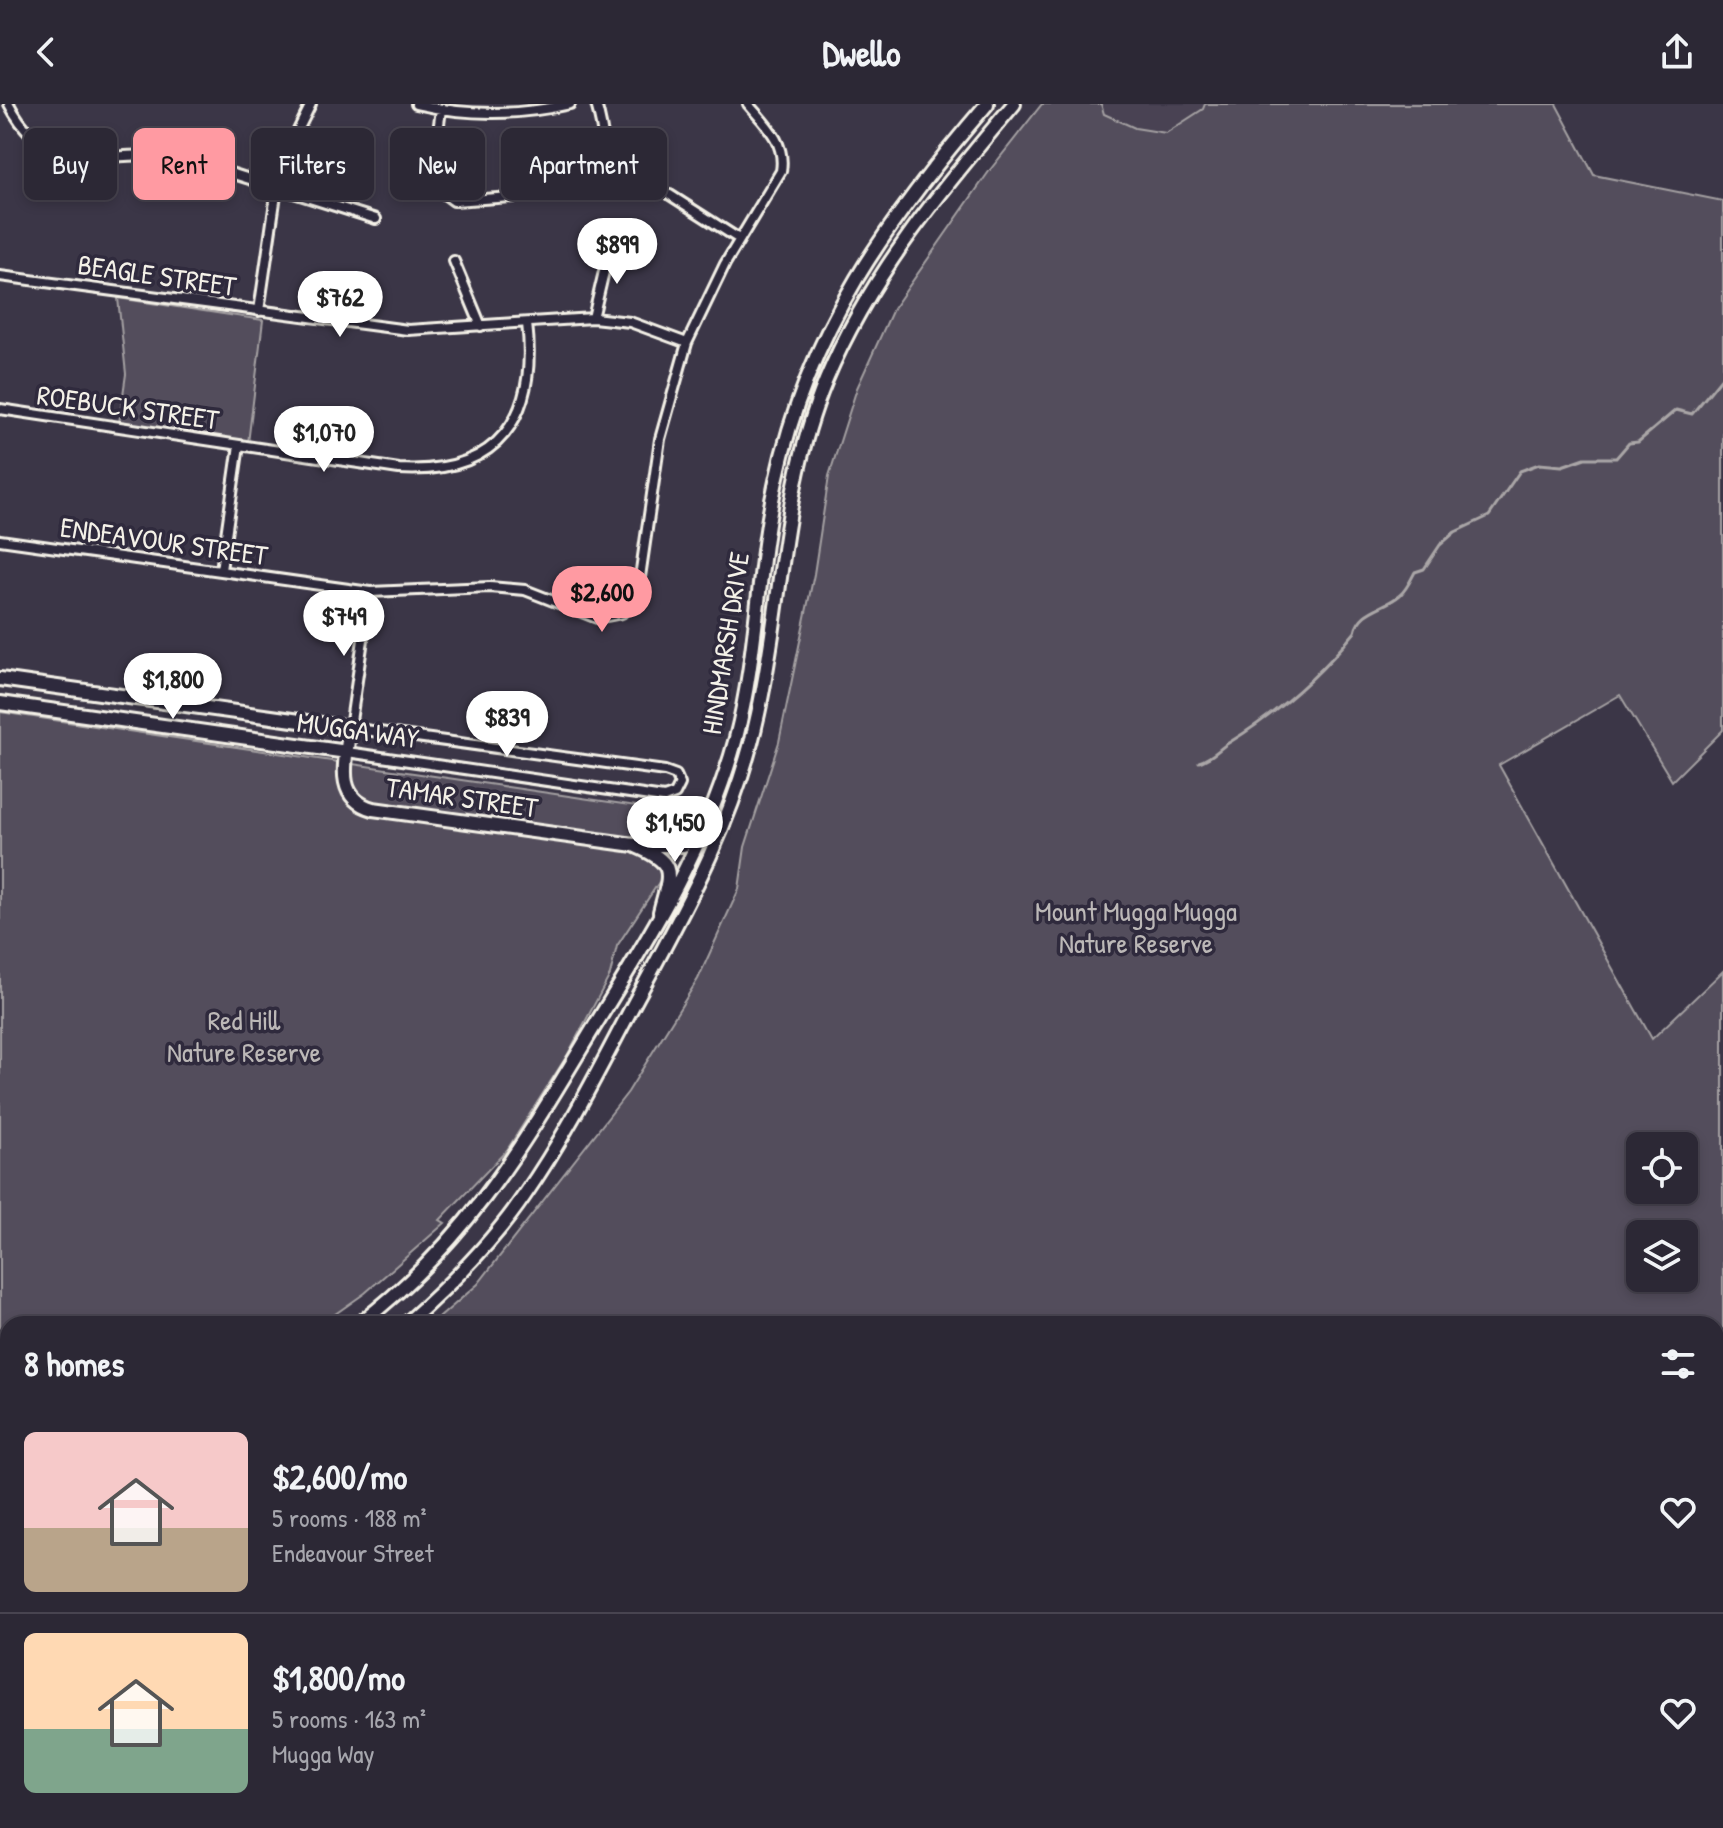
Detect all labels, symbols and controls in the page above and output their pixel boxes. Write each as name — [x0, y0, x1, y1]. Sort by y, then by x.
text: Dwello — [822, 28, 901, 77]
icon: back — [24, 30, 68, 74]
icon: share — [1655, 30, 1699, 74]
chip: Buy — [24, 128, 117, 200]
chip: Rent — [133, 128, 235, 200]
chip: Filters — [251, 128, 374, 200]
chip: New — [390, 128, 485, 200]
chip: Apartment — [501, 128, 667, 200]
pin: $899 — [570, 218, 664, 286]
text: $899 — [595, 226, 639, 261]
street label: BEAGLE STREET — [75, 245, 239, 305]
pin: $762 — [293, 271, 387, 339]
text: $762 — [316, 279, 364, 314]
street label: ROEBUCK STREET — [35, 375, 222, 439]
pin: $1,070 — [259, 406, 389, 474]
text: $1,070 — [292, 414, 356, 449]
street label: ENDEAVOUR STREET — [58, 508, 271, 574]
street label: HINDMARSH DRIVE — [692, 549, 758, 737]
pin: $2,600 — [537, 566, 667, 634]
text: $2,600 — [570, 574, 634, 609]
pin: $749 — [297, 590, 391, 658]
text: $749 — [321, 598, 367, 633]
pin: $1,800 — [108, 653, 238, 721]
text: $1,800 — [142, 661, 204, 696]
pin: $839 — [460, 691, 554, 759]
text: $839 — [484, 699, 530, 734]
street label: MUGGA WAY — [295, 703, 422, 757]
street label: TAMAR STREET — [384, 768, 541, 827]
pin: $1,450 — [610, 796, 740, 864]
text: $1,450 — [645, 804, 705, 839]
park label: Mount Mugga Mugga Nature Reserve — [1035, 892, 1237, 962]
park label: Red Hill Nature Reserve — [167, 1001, 321, 1071]
map controls — [1626, 1132, 1698, 1292]
button: locate — [1626, 1132, 1698, 1204]
button: layers — [1626, 1220, 1698, 1292]
text: 8 homes — [24, 1341, 124, 1387]
icon: filters — [1656, 1342, 1700, 1386]
text: $2,600/mo — [272, 1454, 407, 1500]
icon: home — [88, 1464, 184, 1560]
icon: heart — [1656, 1490, 1700, 1534]
text: 5 rooms · 188 m² — [272, 1500, 426, 1535]
text: Endeavour Street — [272, 1535, 434, 1570]
text: $1,800/mo — [272, 1655, 405, 1701]
icon: home — [88, 1665, 184, 1761]
icon: heart — [1656, 1691, 1700, 1735]
text: 5 rooms · 163 m² — [272, 1701, 426, 1736]
text: Mugga Way — [272, 1736, 374, 1771]

